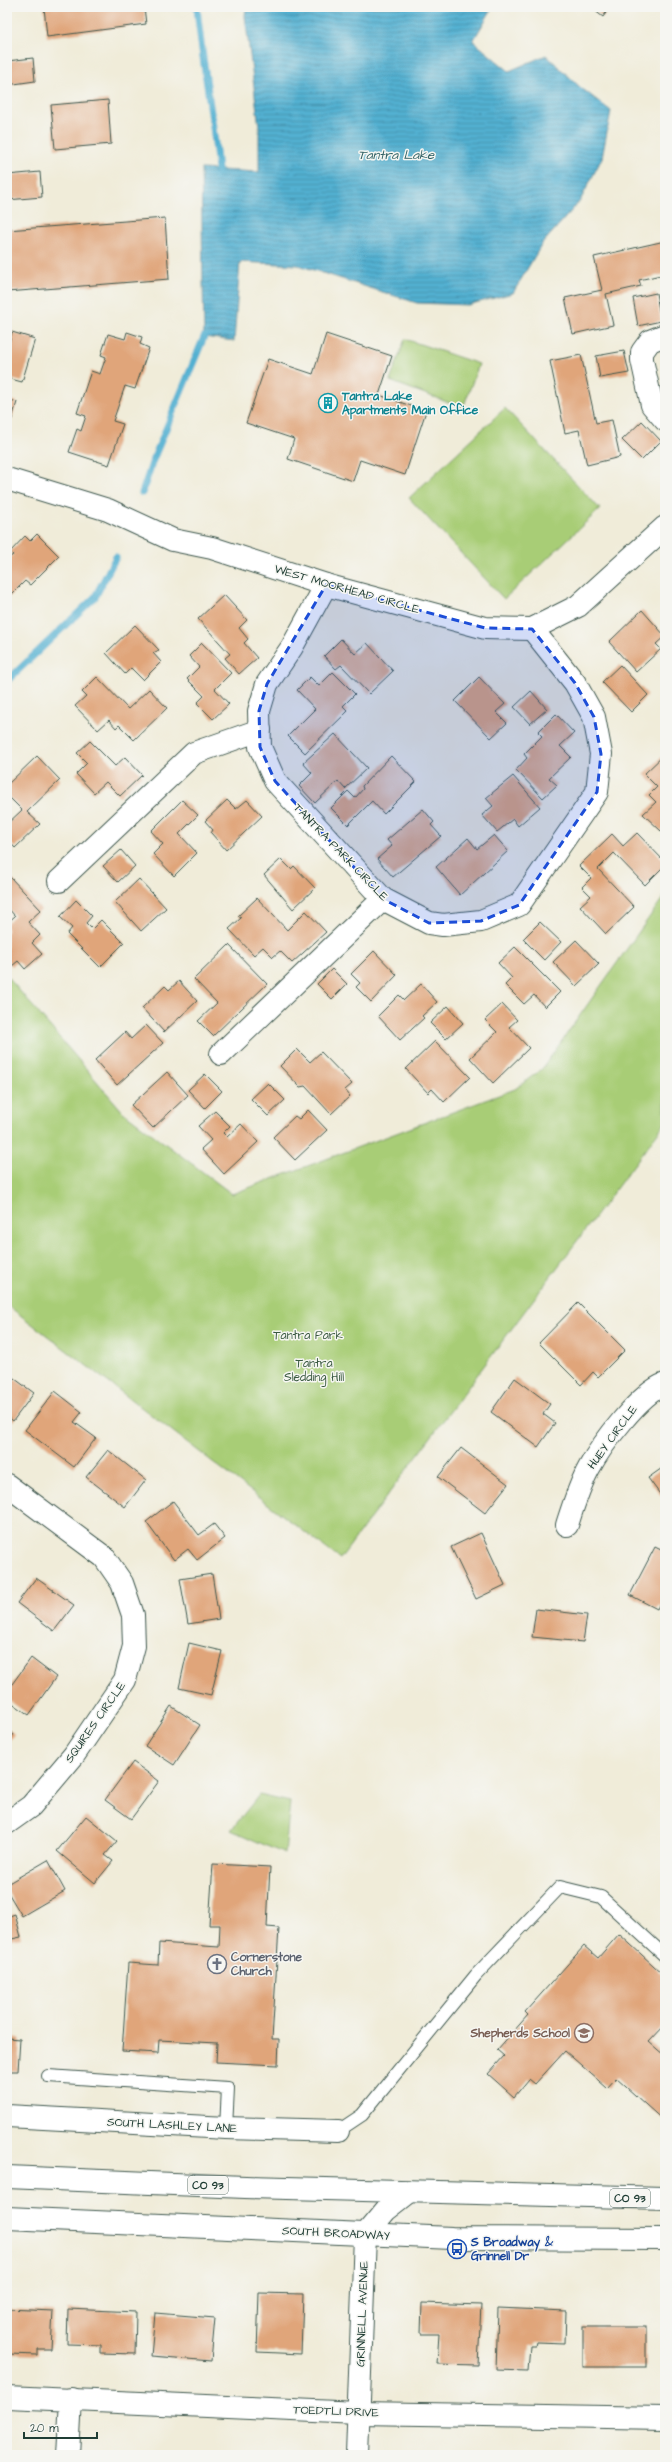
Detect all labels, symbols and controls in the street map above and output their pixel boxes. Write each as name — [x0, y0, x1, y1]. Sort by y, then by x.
water label: Tantra Lake — [358, 146, 435, 164]
place label: Tantra Lake Apartments Main Office — [341, 388, 479, 420]
building icon: Tantra Lake Apartments Main Office — [317, 392, 339, 414]
street label: WEST MOORHEAD CIRCLE — [272, 561, 421, 618]
street label: TANTRA PARK CIRCLE — [289, 800, 392, 905]
park label: Tantra Park — [273, 1327, 343, 1344]
park label: Tantra Sledding Hill — [284, 1355, 344, 1387]
street label: HUEY CIRCLE — [583, 1402, 641, 1473]
street label: SQUIRES CIRCLE — [61, 1678, 130, 1766]
place label: Cornerstone Church — [231, 1949, 303, 1980]
church icon: Cornerstone Church — [206, 1953, 228, 1975]
school or university icon: Shepherds School — [573, 2022, 595, 2044]
place label: Shepherds School — [470, 2025, 570, 2043]
street label: SOUTH LASHLEY LANE — [106, 2114, 237, 2137]
road number: CO 93 — [188, 2176, 228, 2194]
road number: CO 93 — [610, 2189, 650, 2207]
street label: SOUTH BROADWAY — [282, 2222, 391, 2245]
place label: S Broadway & Grinnell Dr — [470, 2234, 554, 2265]
bus stop icon: S Broadway & Grinnell Dr — [446, 2238, 468, 2260]
street label: GRINNELL AVENUE — [352, 2261, 373, 2367]
street label: TOEDTLI DRIVE — [293, 2402, 379, 2421]
scale bar — [24, 2414, 97, 2440]
text: 20 m — [30, 2420, 59, 2437]

